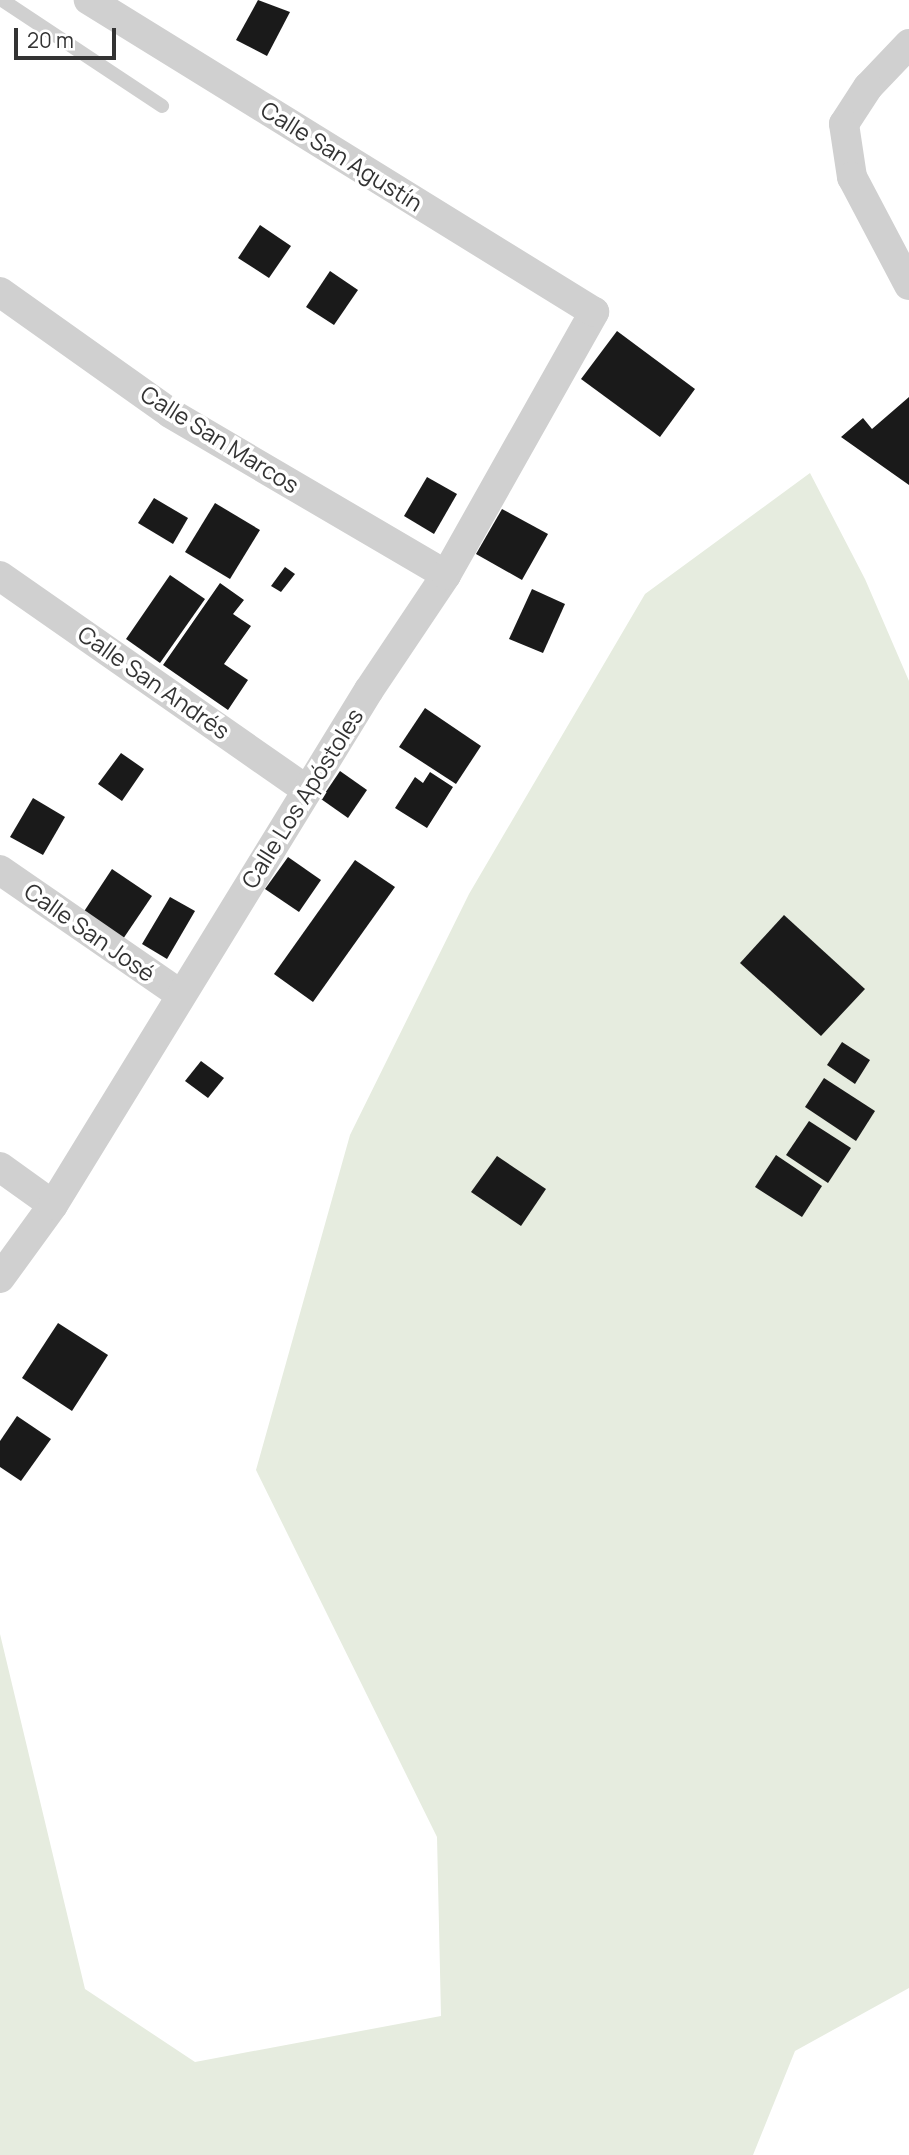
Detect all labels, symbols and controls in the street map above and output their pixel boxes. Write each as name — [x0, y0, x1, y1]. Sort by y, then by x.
scale bar — [18, 14, 119, 58]
text: 20 m — [27, 26, 74, 54]
street label: Calle San Agustín — [256, 95, 428, 217]
street label: Calle San Marcos — [136, 379, 304, 499]
street label: Calle San Andrés — [73, 619, 235, 745]
street label: Calle Los Apóstoles — [235, 703, 369, 893]
street label: Calle San José — [19, 877, 161, 987]

